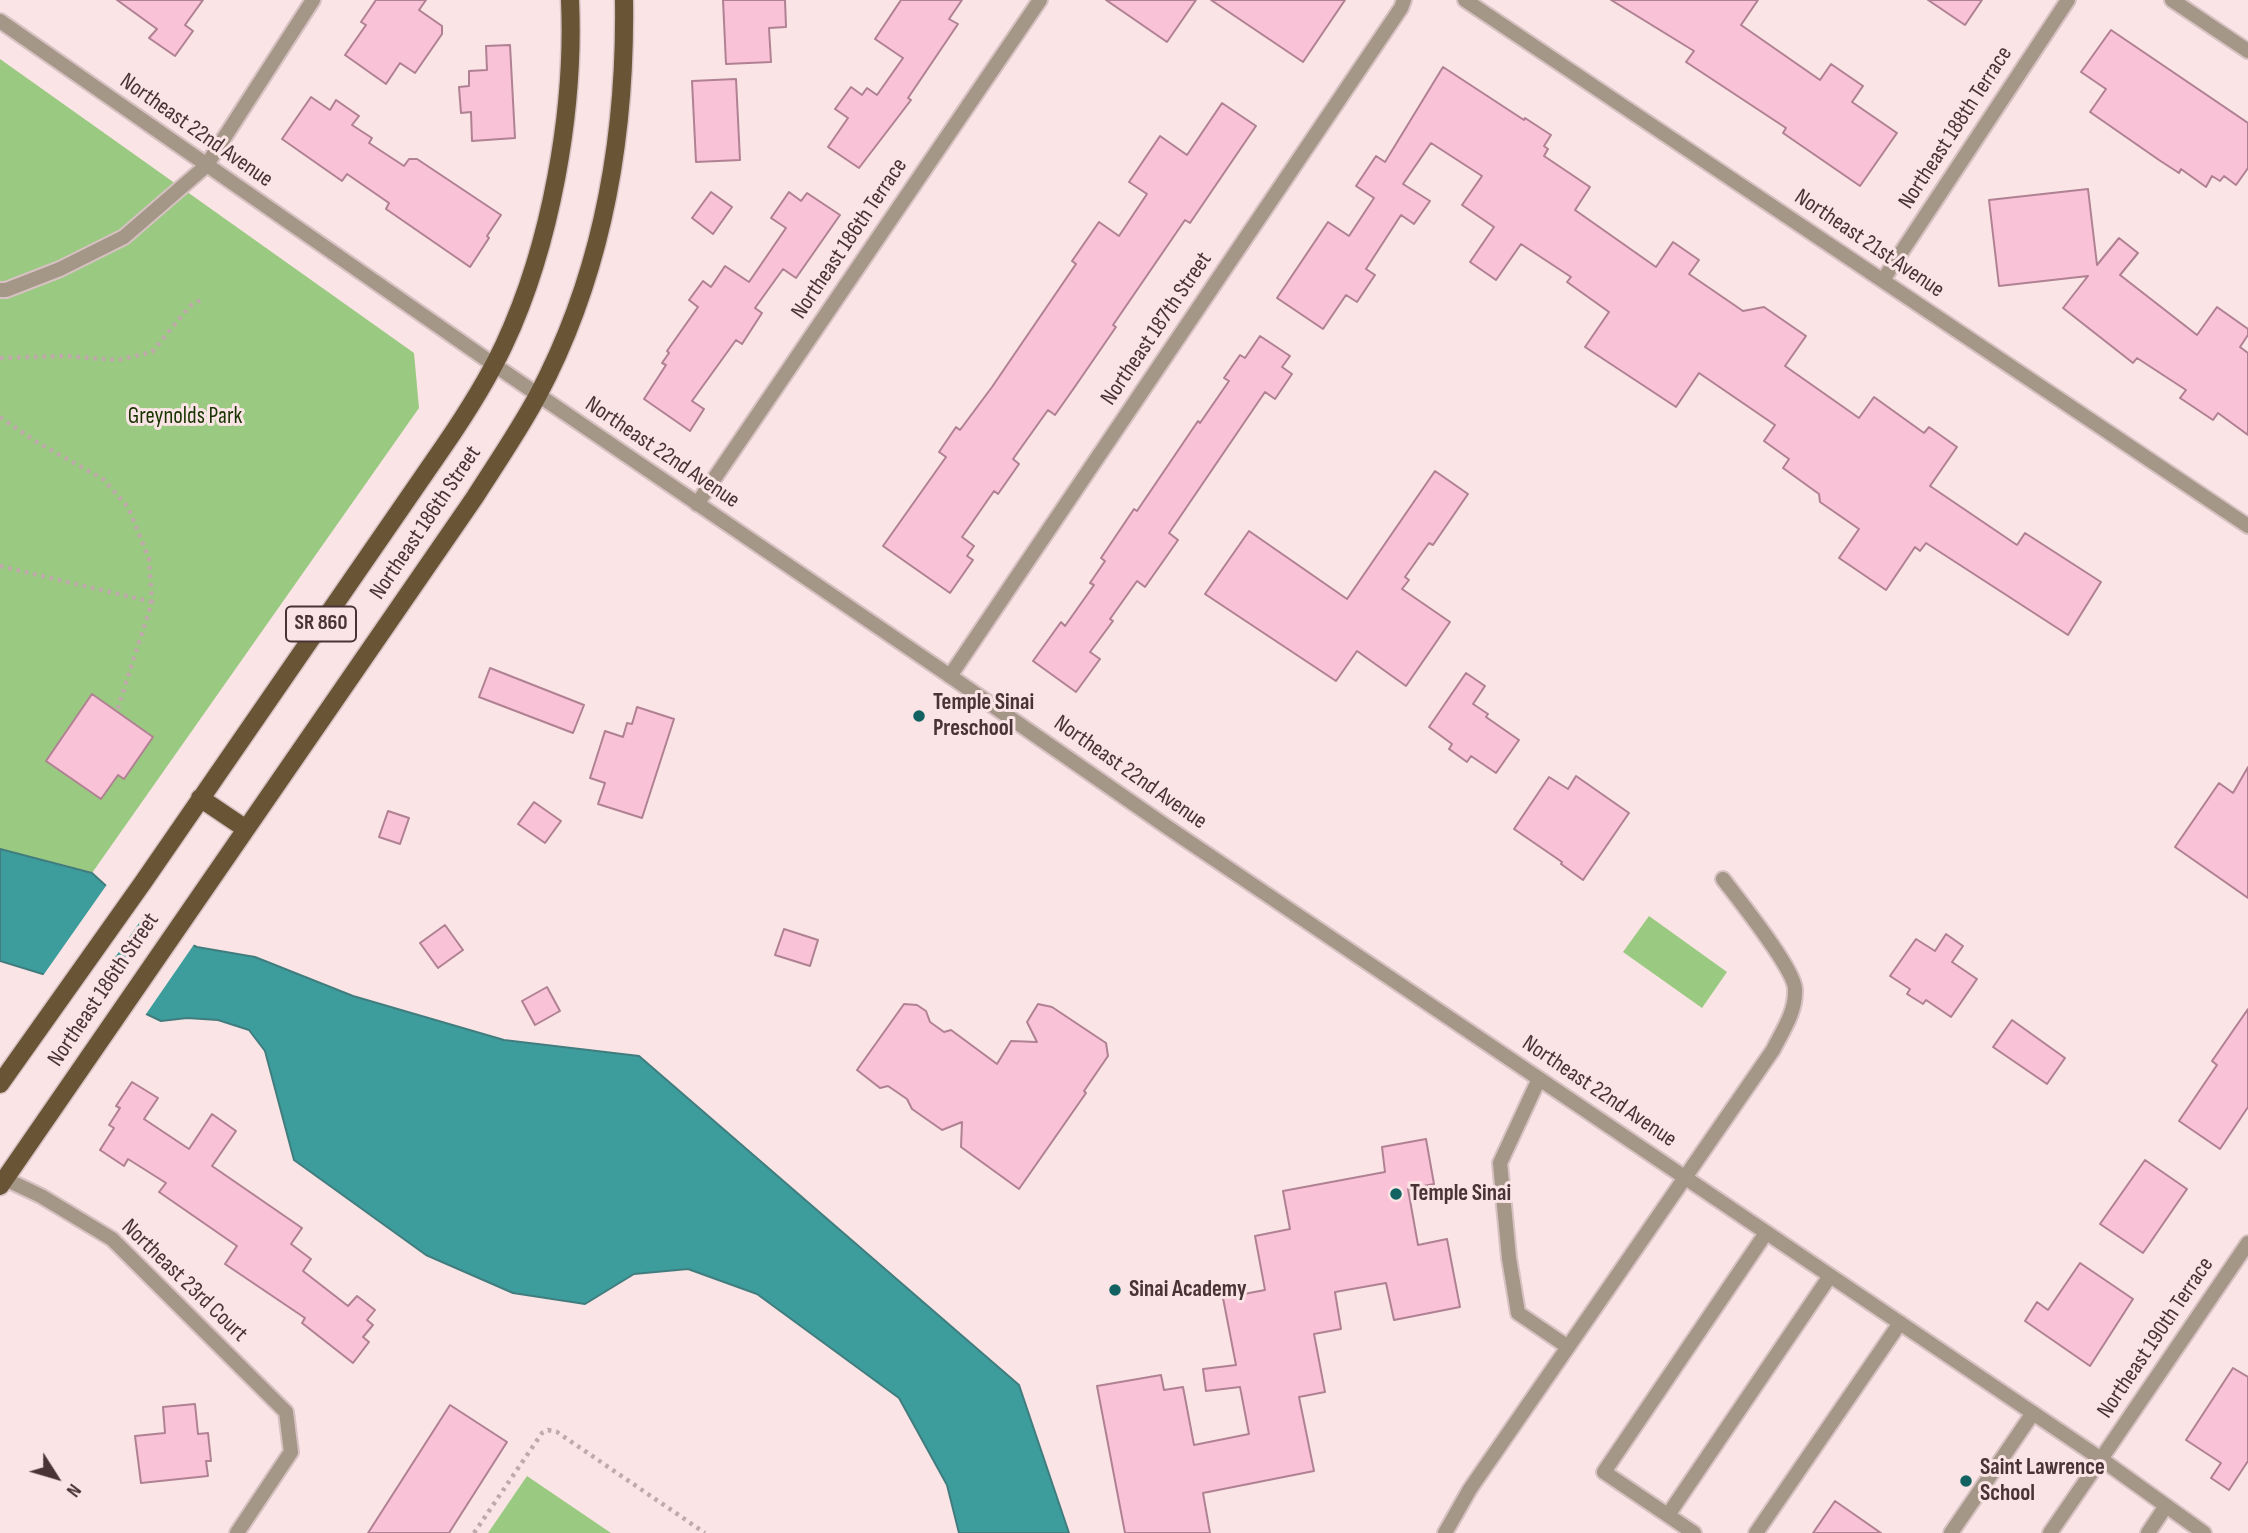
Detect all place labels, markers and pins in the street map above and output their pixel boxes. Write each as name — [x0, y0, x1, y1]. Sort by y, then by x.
place label: Temple Sinai Preschool — [933, 689, 1034, 743]
marker: Temple Sinai Preschool — [911, 708, 927, 724]
place label: Temple Sinai — [1410, 1180, 1511, 1208]
marker: Temple Sinai — [1388, 1186, 1404, 1202]
place label: Sinai Academy — [1129, 1276, 1247, 1304]
marker: Sinai Academy — [1107, 1282, 1123, 1298]
place label: Saint Lawrence School — [1980, 1454, 2105, 1508]
marker: Saint Lawrence School — [1958, 1473, 1974, 1489]

